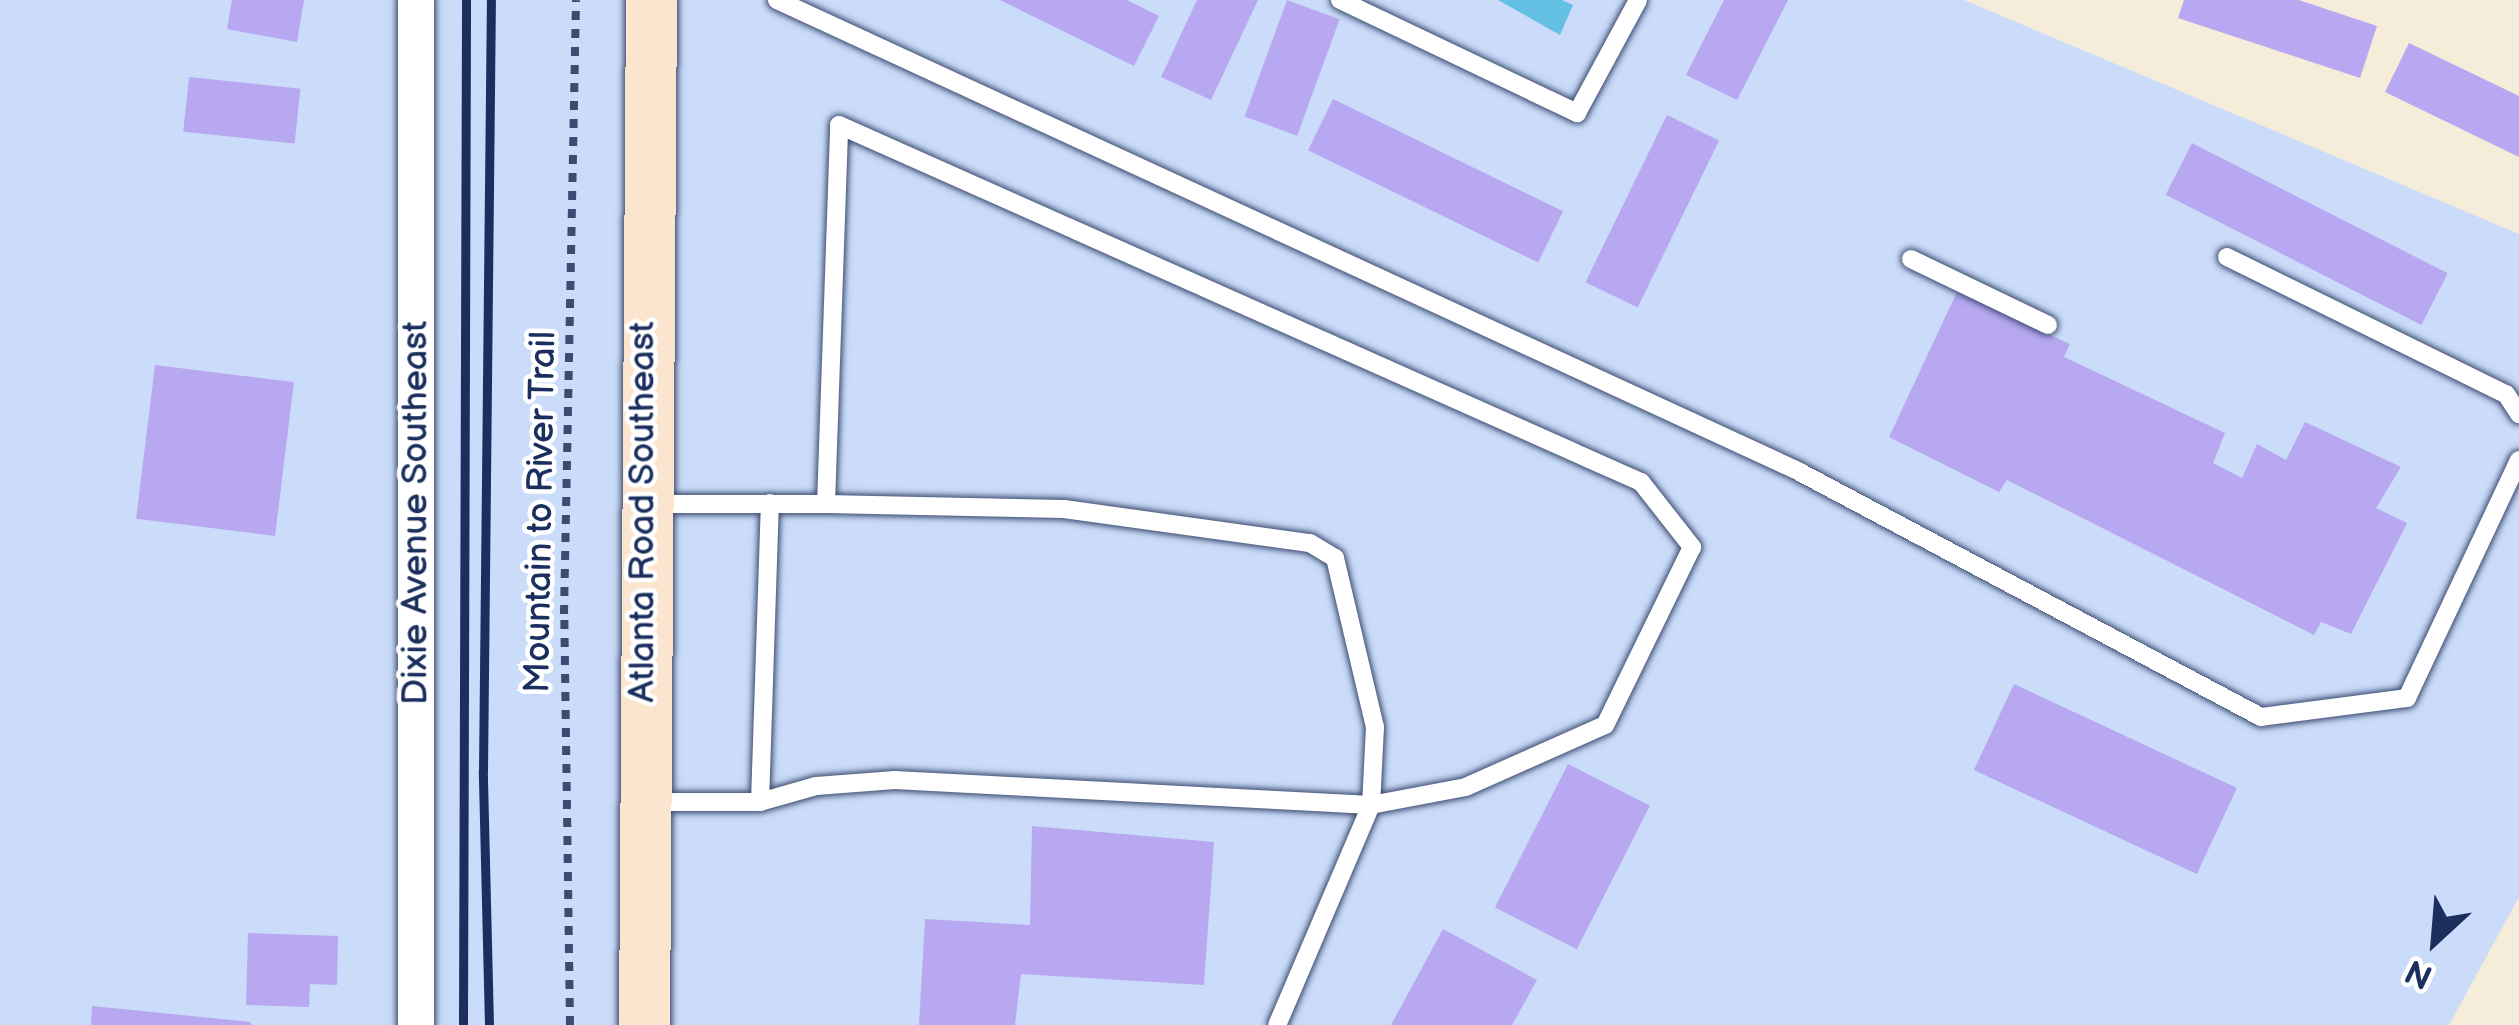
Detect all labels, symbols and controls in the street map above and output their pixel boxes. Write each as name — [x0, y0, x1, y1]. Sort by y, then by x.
street label: Dixie Avenue Southeast — [394, 320, 438, 706]
street label: Atlanta Road Southeast — [621, 321, 665, 703]
street label: Mountain to River Trail — [516, 330, 566, 694]
north arrow — [2375, 881, 2495, 1001]
text: N — [2399, 950, 2439, 997]

